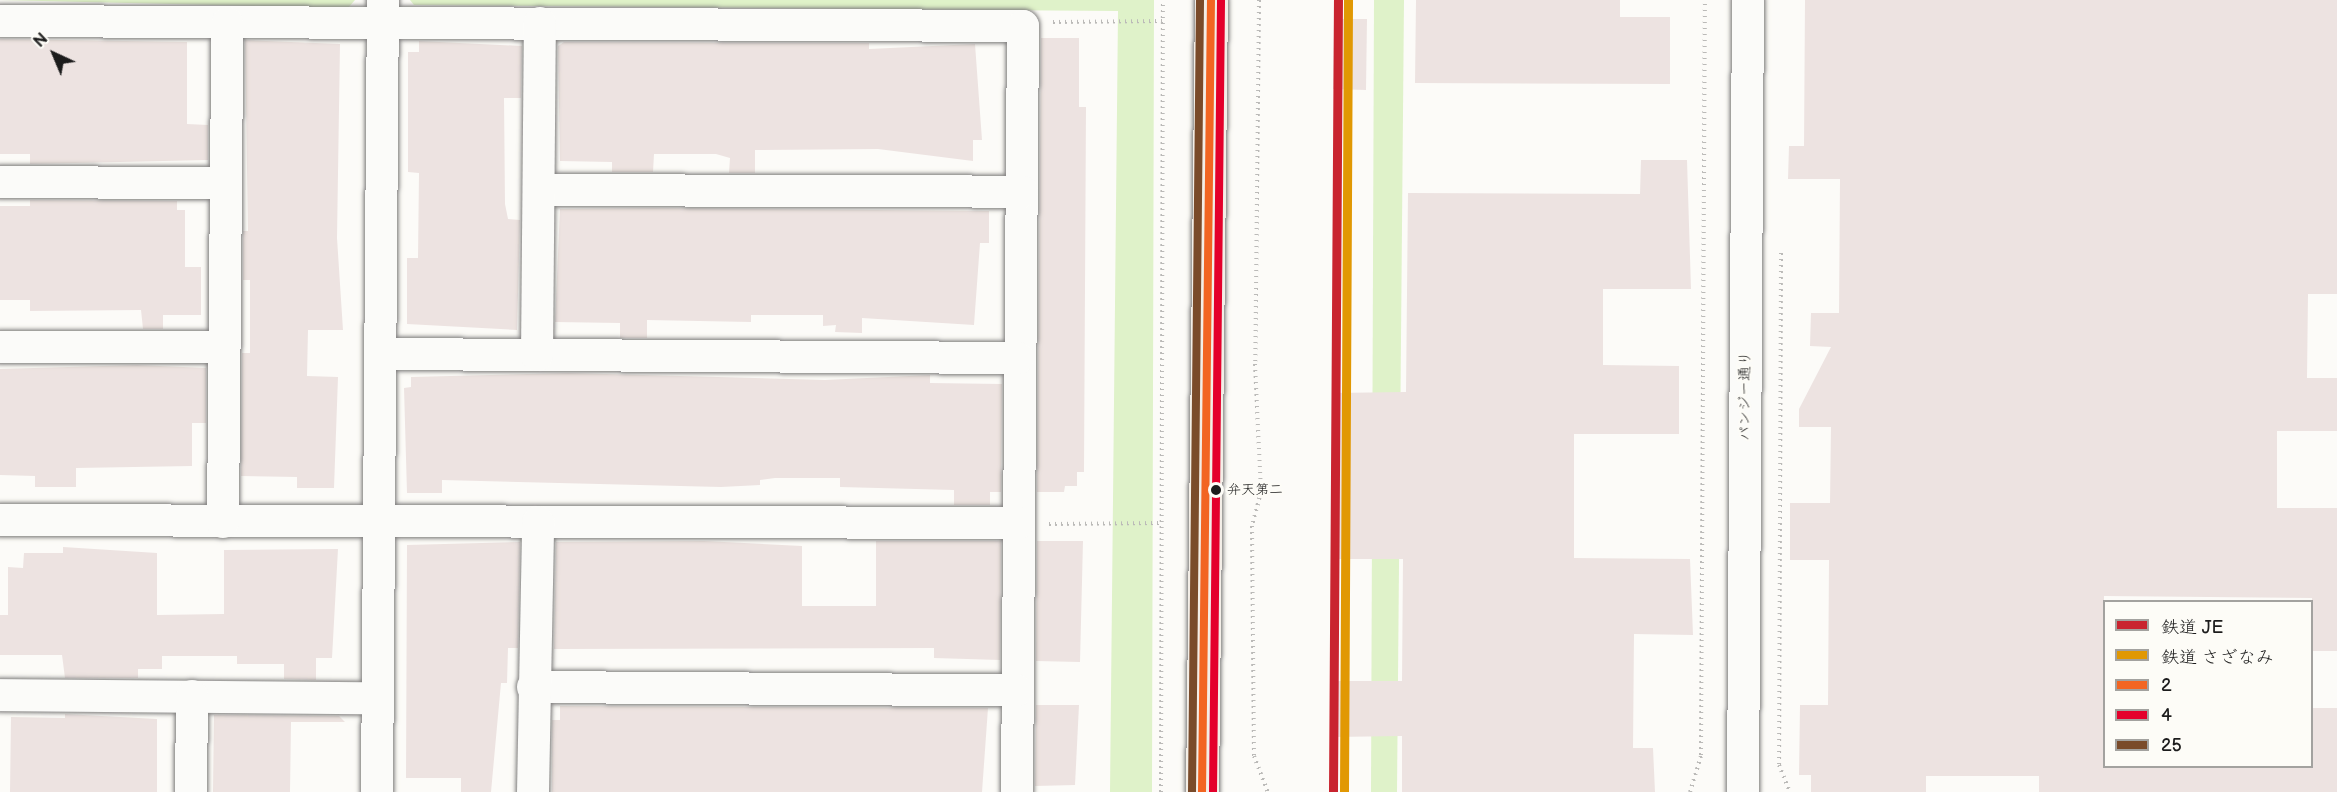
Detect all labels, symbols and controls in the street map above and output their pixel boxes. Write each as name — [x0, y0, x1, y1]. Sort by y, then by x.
north arrow — [24, 24, 84, 84]
text: N — [30, 30, 52, 52]
street label: パンジー通り — [1736, 351, 1754, 441]
place label: 弁天第二 — [1227, 482, 1283, 498]
marker: 弁天第二 — [1210, 484, 1222, 496]
legend — [2103, 600, 2313, 768]
text: 鉄道 JE — [2161, 617, 2223, 638]
text: 鉄道 さざなみ — [2161, 647, 2274, 668]
text: 2 — [2161, 675, 2172, 696]
text: 4 — [2161, 705, 2172, 726]
text: 25 — [2161, 735, 2182, 756]

